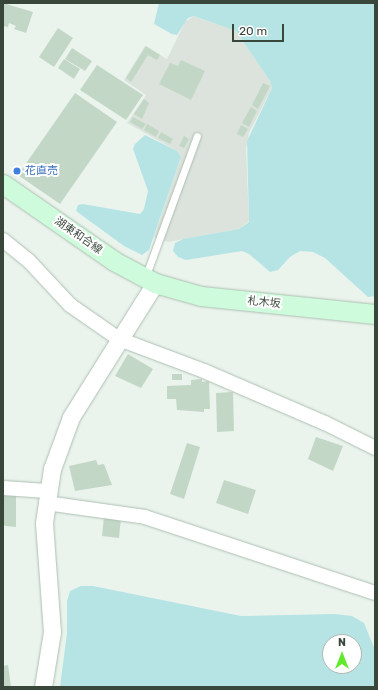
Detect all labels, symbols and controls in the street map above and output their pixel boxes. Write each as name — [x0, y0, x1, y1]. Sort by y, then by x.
scale bar — [234, 16, 286, 42]
text: 20 m — [239, 24, 267, 38]
place label: 花直売 — [25, 164, 58, 178]
marker: 花直売 — [12, 166, 22, 176]
street label: 湖東和合線 — [52, 215, 104, 257]
street label: 札木坂 — [247, 295, 281, 311]
north arrow — [322, 634, 362, 674]
text: N — [338, 636, 346, 649]

